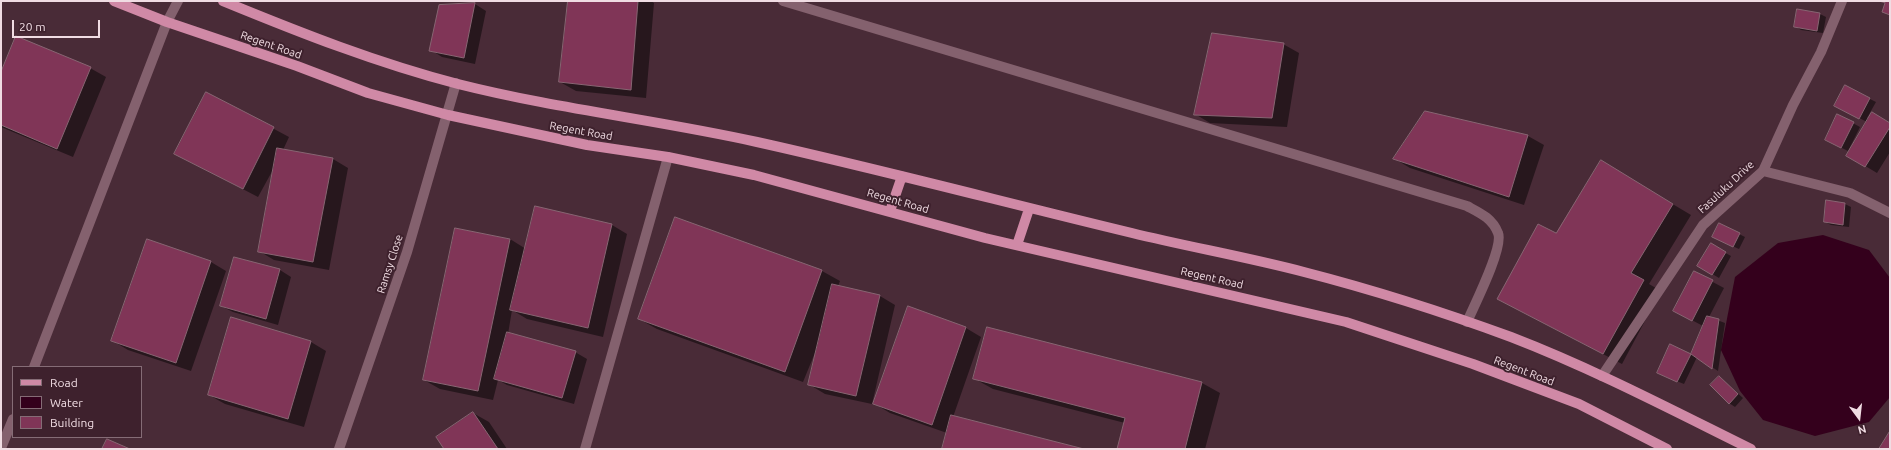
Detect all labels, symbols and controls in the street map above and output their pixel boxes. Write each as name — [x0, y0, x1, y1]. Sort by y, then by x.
scale bar — [14, 12, 102, 38]
text: 20 m — [19, 20, 46, 33]
street label: Regent Road — [239, 28, 303, 62]
street label: Regent Road — [548, 119, 614, 143]
street label: Fasuluku Drive — [1695, 158, 1757, 216]
street label: Regent Road — [866, 186, 930, 216]
street label: Ramsy Close — [374, 233, 406, 295]
street label: Regent Road — [1179, 264, 1245, 292]
street label: Regent Road — [1492, 353, 1556, 389]
legend — [12, 366, 142, 438]
text: Road — [50, 376, 78, 389]
text: Water — [50, 396, 83, 409]
north arrow — [1839, 398, 1879, 438]
text: Building — [50, 416, 94, 429]
text: N — [1857, 423, 1868, 436]

